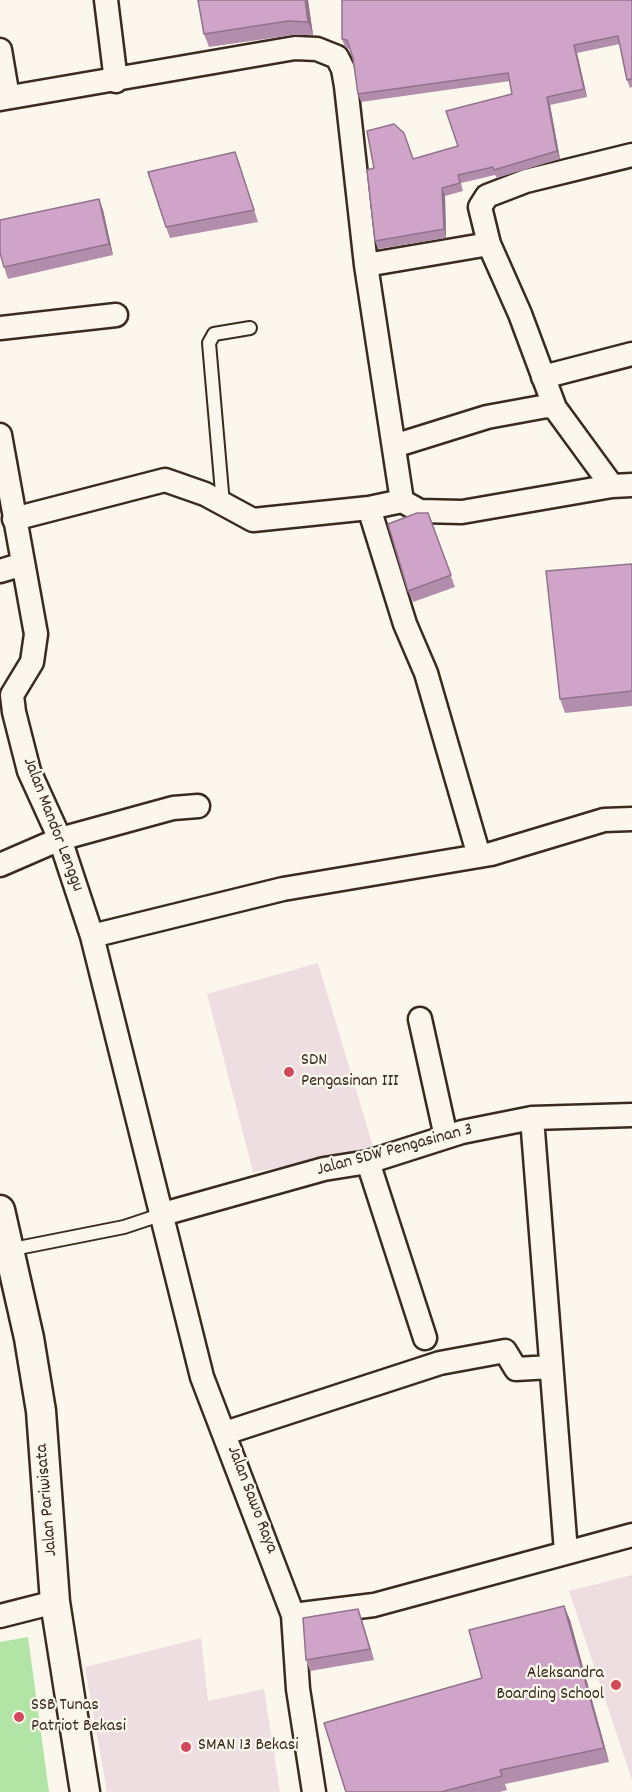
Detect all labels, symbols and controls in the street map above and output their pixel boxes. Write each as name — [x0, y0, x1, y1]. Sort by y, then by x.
street label: Jalan Mandor Lenggu — [17, 755, 87, 895]
place label: SDN Pengasinan III — [301, 1051, 399, 1094]
marker: SDN Pengasinan III — [282, 1065, 296, 1079]
street label: Jalan SDW Pengasinan 3 — [315, 1120, 475, 1182]
street label: Jalan Pariwisata — [32, 1443, 64, 1557]
street label: Jalan Sawo Raya — [221, 1443, 281, 1557]
place label: Aleksandra Boarding School — [497, 1664, 604, 1706]
marker: Aleksandra Boarding School — [609, 1678, 623, 1692]
place label: SSB Tunas Patriot Bekasi — [31, 1696, 126, 1738]
marker: SSB Tunas Patriot Bekasi — [12, 1710, 26, 1724]
place label: SMAN 13 Bekasi — [198, 1736, 299, 1758]
marker: SMAN 13 Bekasi — [179, 1740, 193, 1754]

